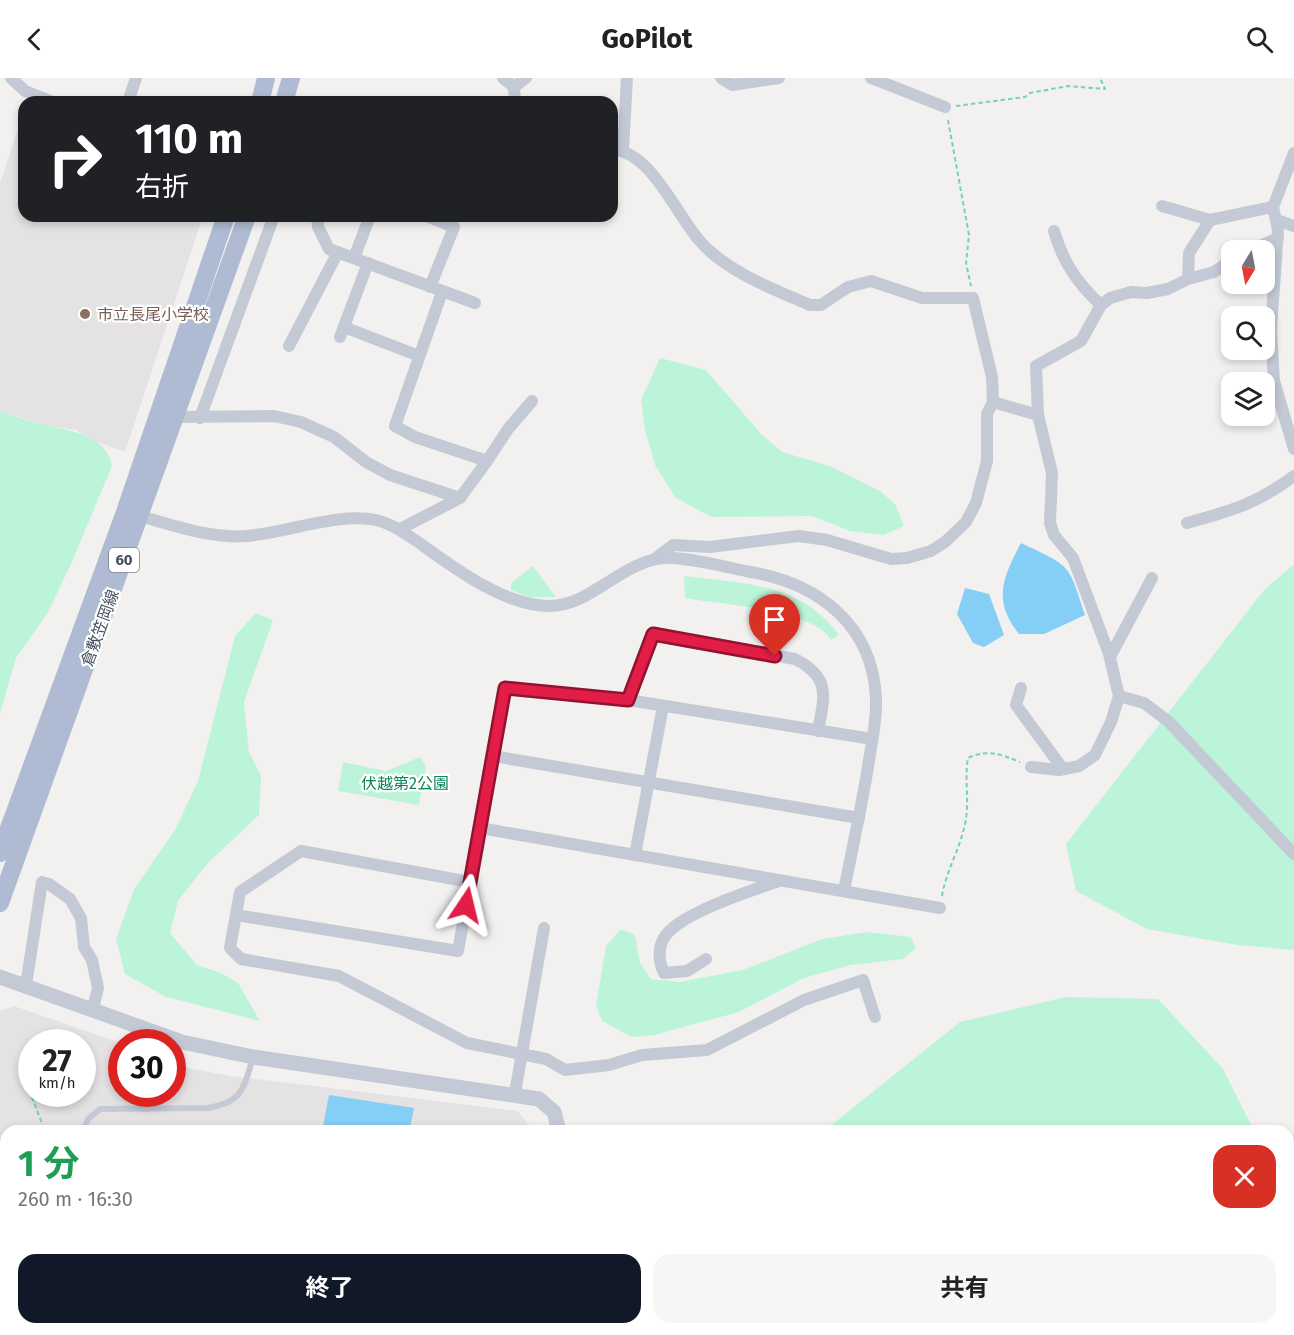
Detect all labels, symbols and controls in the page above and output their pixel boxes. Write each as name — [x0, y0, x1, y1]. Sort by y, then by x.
icon: back — [18, 23, 51, 56]
text: GoPilot — [601, 23, 693, 55]
icon: search — [1243, 23, 1276, 56]
text: 110 m — [135, 114, 243, 164]
icon: right — [36, 120, 114, 198]
text: 右折 — [135, 171, 189, 203]
north arrow — [1221, 240, 1275, 294]
map controls — [1221, 240, 1275, 426]
place label: 市立長尾小学校 — [97, 305, 209, 324]
button: search — [1221, 306, 1275, 360]
marker: 市立長尾小学校 — [78, 307, 92, 321]
button: layers — [1221, 372, 1275, 426]
road number: 60 — [109, 548, 139, 572]
street label: 倉敷笠岡線 — [77, 587, 123, 669]
pin — [749, 594, 800, 656]
icon: arrive — [758, 603, 791, 636]
park label: 伏越第2公園 — [361, 774, 449, 793]
position arrow — [434, 873, 498, 937]
speed limit sign: 30 — [108, 1029, 186, 1107]
text: 27 — [42, 1043, 72, 1079]
text: km/h — [38, 1074, 76, 1092]
text: 1 分 — [18, 1142, 79, 1186]
button: close — [1213, 1145, 1276, 1208]
text: 260 m · 16:30 — [18, 1187, 133, 1211]
button: 終了 — [18, 1254, 641, 1323]
button: 共有 — [653, 1254, 1276, 1323]

